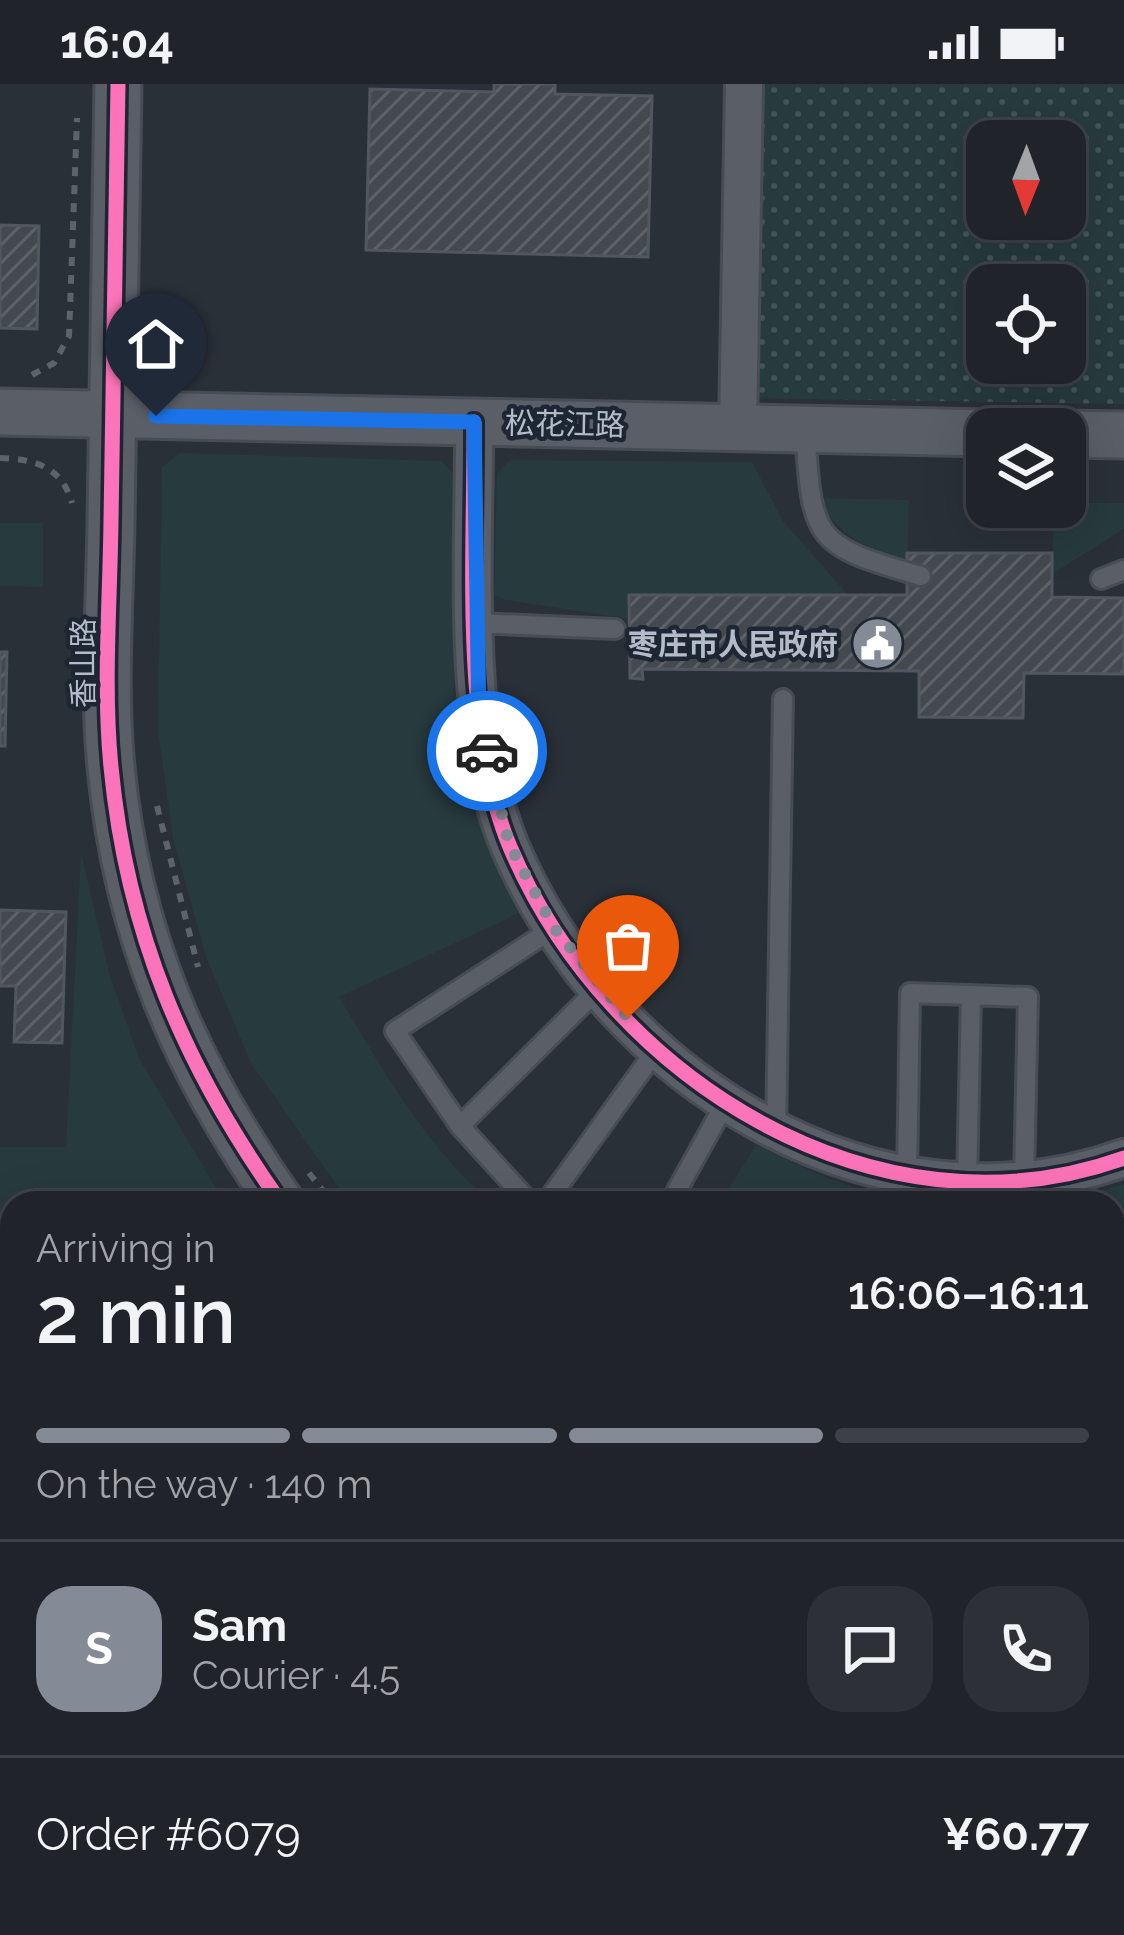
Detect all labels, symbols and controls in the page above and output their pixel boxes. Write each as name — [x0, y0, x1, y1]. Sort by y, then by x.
text: 16:04 — [60, 16, 174, 69]
north arrow — [966, 120, 1086, 240]
map controls — [966, 120, 1086, 528]
button: locate — [966, 264, 1086, 384]
pin — [105, 293, 207, 416]
icon: home — [123, 311, 189, 377]
street label: 松花江路 — [505, 405, 625, 443]
button: layers — [966, 408, 1086, 528]
public building icon: 枣庄市人民政府 — [849, 616, 905, 672]
street label: 香山路 — [66, 618, 101, 708]
place label: 枣庄市人民政府 — [628, 627, 838, 662]
courier — [427, 691, 547, 811]
icon: car — [454, 718, 520, 784]
pin — [577, 895, 679, 1018]
icon: bag — [595, 913, 661, 979]
text: Arriving in — [36, 1225, 216, 1271]
text: 16:06–16:11 — [848, 1267, 1089, 1320]
text: 2 min — [36, 1270, 236, 1361]
text: On the way · 140 m — [36, 1461, 372, 1507]
button: chat — [807, 1586, 933, 1712]
button: phone — [963, 1586, 1089, 1712]
text: Sam — [192, 1599, 287, 1652]
text: S — [85, 1622, 113, 1675]
text: Courier · 4.5 — [192, 1652, 400, 1698]
text: Order #6079 — [36, 1808, 301, 1861]
text: ¥60.77 — [942, 1808, 1089, 1861]

